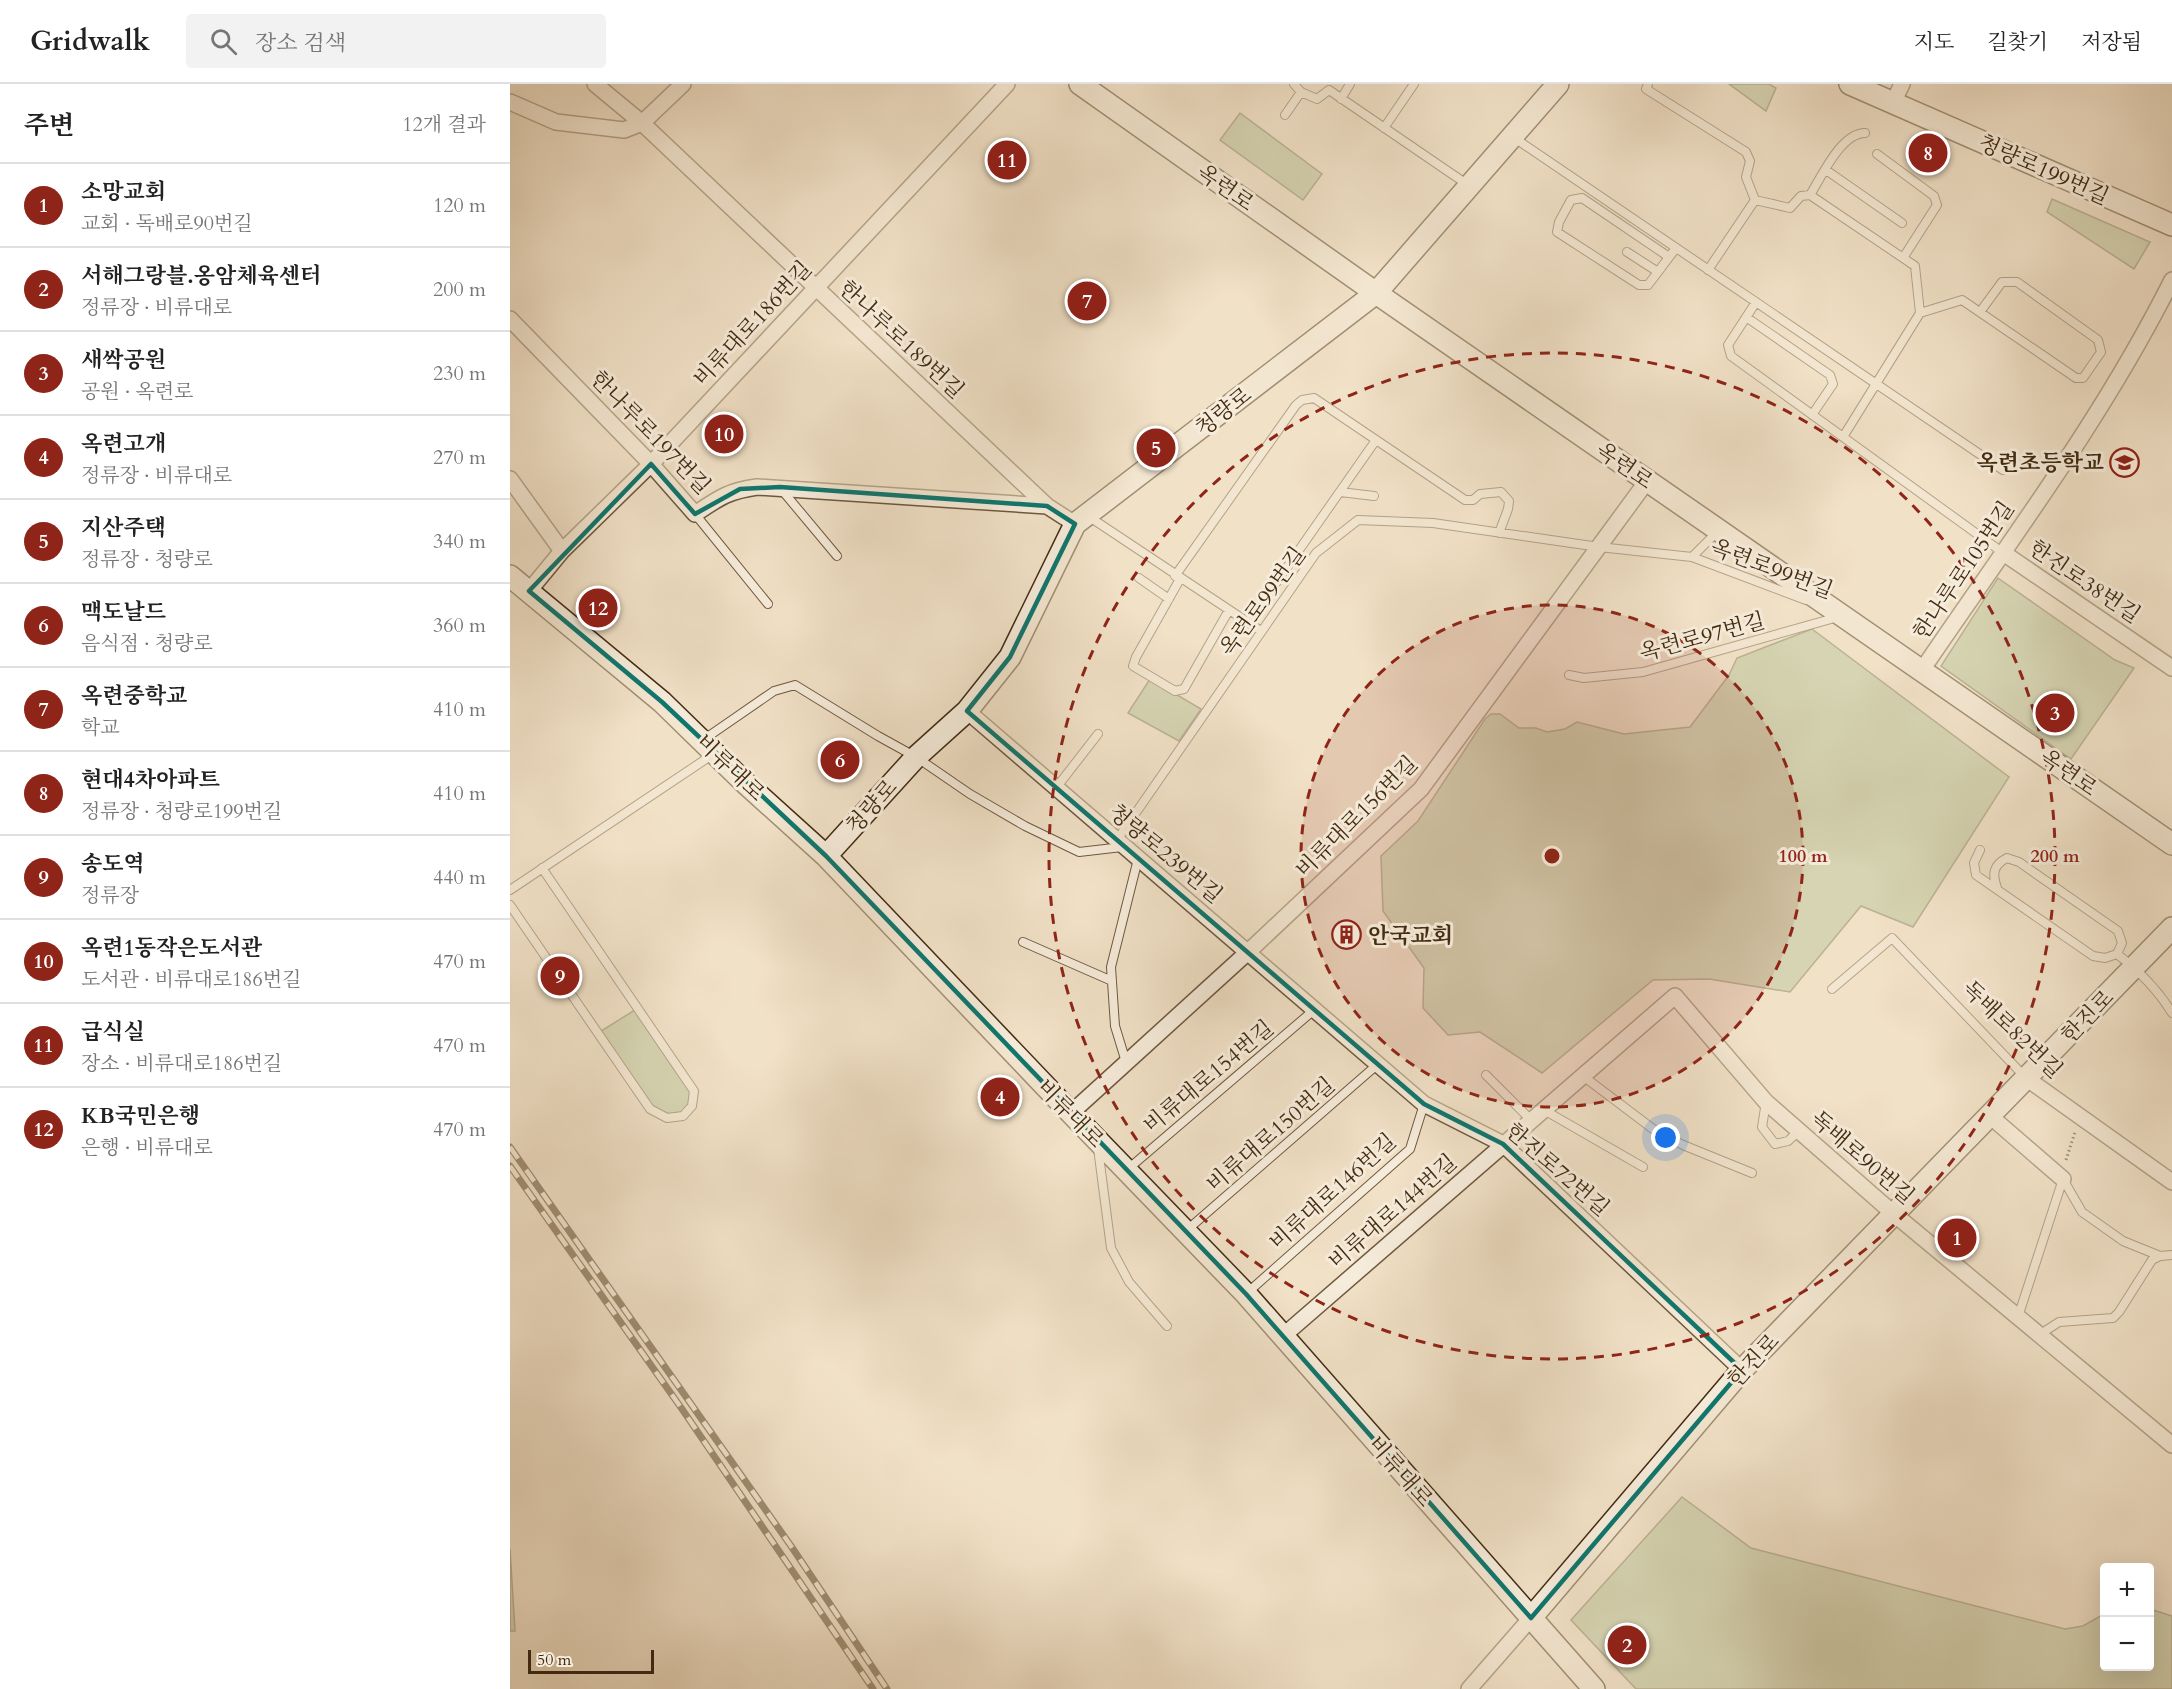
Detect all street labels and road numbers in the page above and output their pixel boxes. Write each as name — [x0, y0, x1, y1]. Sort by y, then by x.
street label: 청량로199번길 — [1974, 128, 2114, 212]
street label: 옥련로 — [1191, 157, 1260, 218]
street label: 비류대로186번길 — [687, 254, 819, 393]
street label: 한나루로189번길 — [832, 274, 971, 406]
street label: 한나루로197번길 — [583, 364, 717, 501]
street label: 청량로 — [1189, 380, 1258, 443]
street label: 옥련로 — [1590, 435, 1659, 496]
street label: 한나루로105번길 — [1906, 495, 2021, 646]
street label: 옥련로99번길 — [1706, 532, 1837, 606]
street label: 한진로38번길 — [2023, 533, 2146, 630]
street label: 옥련로99번길 — [1213, 541, 1313, 663]
street label: 옥련로97번길 — [1636, 606, 1768, 668]
street label: 비류대로 — [689, 727, 771, 808]
street label: 옥련로 — [2034, 742, 2103, 803]
street label: 비류대로156번길 — [1289, 749, 1424, 884]
street label: 청량로 — [839, 773, 904, 840]
street label: 청량로239번길 — [1102, 797, 1229, 910]
street label: 독배로82번길 — [1956, 974, 2069, 1085]
street label: 한진로 — [2055, 983, 2121, 1050]
street label: 비류대로154번길 — [1137, 1013, 1280, 1140]
street label: 비류대로150번길 — [1200, 1071, 1341, 1199]
street label: 비류대로 — [1030, 1073, 1111, 1155]
street label: 독배로90번길 — [1804, 1104, 1921, 1211]
street label: 한진로72번길 — [1499, 1116, 1616, 1223]
street label: 비류대로146번길 — [1263, 1127, 1403, 1257]
street label: 비류대로144번길 — [1322, 1148, 1463, 1276]
street label: 한진로 — [1721, 1327, 1786, 1394]
street label: 비류대로 — [1361, 1430, 1439, 1514]

